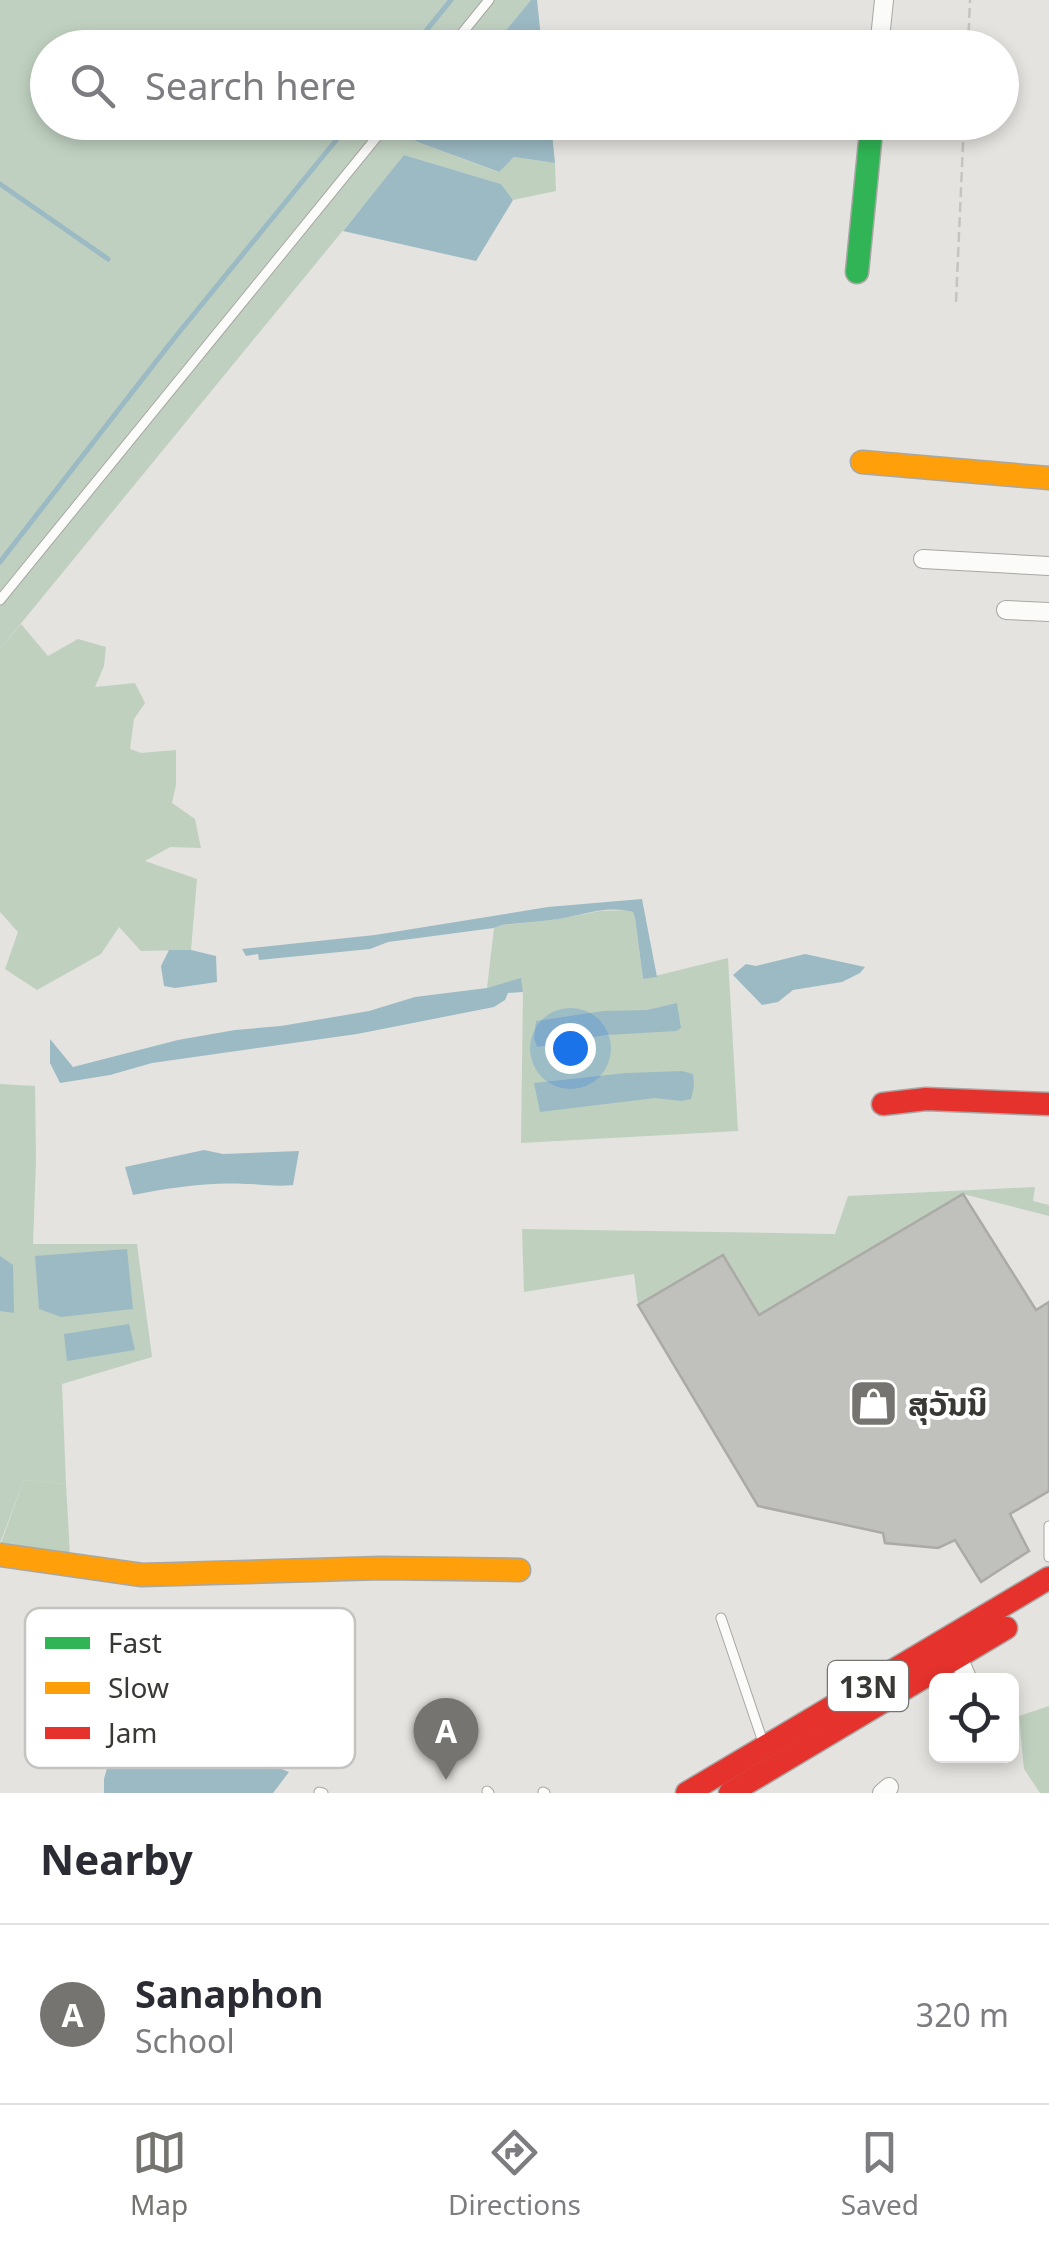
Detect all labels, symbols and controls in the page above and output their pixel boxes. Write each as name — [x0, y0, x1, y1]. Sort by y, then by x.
search box — [30, 30, 1019, 140]
icon: search — [65, 58, 120, 113]
text: Search here — [145, 59, 356, 111]
your location — [545, 1023, 596, 1074]
shop icon: ສຸວັນນິ — [847, 1377, 899, 1429]
place label: ສຸວັນນິ — [908, 1382, 987, 1425]
legend — [25, 1608, 355, 1768]
text: Fast — [108, 1623, 162, 1661]
road number: 13N — [828, 1661, 908, 1711]
text: Slow — [108, 1668, 169, 1706]
map controls — [929, 1673, 1019, 1763]
button: locate — [929, 1673, 1019, 1763]
pin: A — [414, 1698, 478, 1780]
text: Jam — [105, 1713, 158, 1751]
text: Nearby — [40, 1830, 193, 1887]
text: Sanaphon — [135, 1967, 323, 2019]
text: A — [61, 1993, 84, 2036]
text: 320 m — [916, 1993, 1009, 2036]
text: School — [135, 2019, 235, 2062]
tab: Map — [130, 2125, 188, 2223]
tab: Directions — [448, 2125, 581, 2223]
tab: Saved — [841, 2125, 919, 2223]

